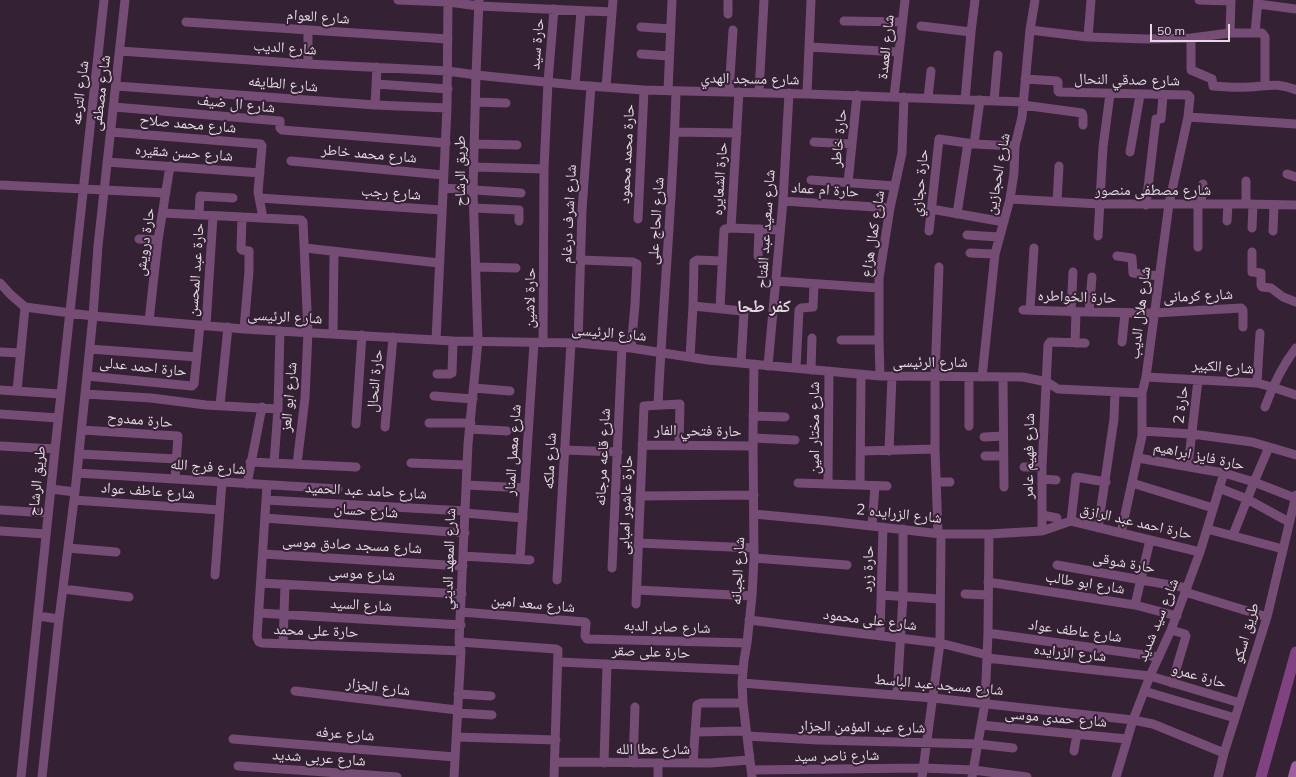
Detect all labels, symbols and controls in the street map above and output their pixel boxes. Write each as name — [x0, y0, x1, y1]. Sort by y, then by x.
street label: شارع العوام — [286, 6, 350, 28]
street label: شارع العمدة — [874, 14, 898, 80]
scale bar — [1152, 16, 1232, 42]
street label: حارة سيد — [526, 18, 548, 70]
text: 50 m — [1157, 23, 1185, 38]
street label: شارع الديب — [253, 37, 317, 59]
street label: شارع مصطفى — [87, 54, 115, 132]
street label: شارع الترعه — [67, 60, 93, 126]
street label: شارع مسجد الهدي — [700, 69, 800, 89]
street label: شارع صدقي النحال — [1074, 70, 1180, 90]
street label: شارع الطايفه — [247, 72, 319, 96]
street label: شارع ال ضيف — [196, 91, 276, 117]
street label: حارة محمد محمود — [615, 104, 639, 204]
street label: حارة خاطر — [827, 108, 851, 168]
street label: شارع محمد صلاح — [139, 111, 237, 137]
street label: شارع الحجازين — [982, 132, 1014, 216]
street label: طريق الرشاح — [451, 136, 469, 206]
street label: شارع حسن شقيره — [135, 141, 233, 165]
street label: شارع محمد خاطر — [321, 141, 417, 167]
street label: حارة الشعايره — [708, 142, 732, 216]
street label: حارة حجازي — [908, 148, 932, 218]
street label: شارع اشرف درغام — [557, 164, 581, 264]
street label: شارع سعيد عبد الفتاح — [753, 169, 779, 289]
street label: شارع الحاج على — [644, 176, 668, 266]
street label: حارة ام عماد — [791, 179, 859, 201]
street label: شارع مصطفى منصور — [1095, 181, 1211, 199]
street label: شارع رجب — [360, 182, 422, 204]
street label: شارع كمال هزاع — [857, 189, 889, 279]
street label: حارة درويش — [131, 207, 159, 277]
street label: حارة عبد المحسن — [184, 223, 208, 317]
street label: شارع هلال الديب — [1125, 266, 1155, 360]
street label: حارة لاشين — [520, 267, 540, 329]
street label: شارع كرمانى — [1163, 285, 1233, 307]
street label: حارة الخواطره — [1037, 287, 1117, 307]
district label: كفر طحا — [737, 297, 791, 317]
street label: شارع الرئيسى — [247, 306, 323, 328]
street label: شارع الرئيسى — [571, 321, 647, 345]
street label: حارة النحال — [363, 349, 387, 413]
street label: حارة احمد عدلى — [98, 353, 188, 381]
street label: شارع الرئيسى — [892, 353, 968, 371]
street label: شارع الكبير — [1191, 356, 1255, 378]
street label: شارع ابو العز — [277, 361, 301, 433]
street label: شارع مختار امين — [805, 382, 823, 474]
street label: حارة 2 — [1170, 385, 1192, 425]
street label: شارع معمل المنار — [501, 404, 525, 496]
street label: حارة ممدوح — [106, 408, 174, 432]
street label: شارع قاعه مرجانه — [591, 408, 615, 506]
street label: شارع فهيم عامر — [1019, 413, 1039, 499]
street label: حارة فتحي الفار — [654, 421, 742, 441]
street label: شارع ملكه — [540, 432, 560, 490]
street label: حارة فايز ابراهيم — [1152, 438, 1246, 474]
street label: طريق الرشاح — [24, 445, 50, 517]
street label: شارع فرج الله — [170, 455, 246, 479]
street label: حارة عاشور امبابى — [615, 455, 637, 555]
street label: شارع عاطف عواد — [100, 479, 196, 503]
street label: شارع حامد عبد الحميد — [305, 479, 427, 503]
street label: شارع حسان — [333, 500, 399, 522]
street label: حارة احمد عبد الرازق — [1078, 500, 1194, 544]
street label: شارع الزرايده 2 — [855, 501, 943, 527]
street label: شارع المعهد الديني — [438, 508, 460, 610]
street label: شارع مسجد صادق موسى — [282, 532, 422, 558]
street label: شارع الجبانه — [727, 536, 749, 606]
street label: حارة زرد — [858, 545, 878, 593]
street label: حارة شوقى — [1092, 549, 1156, 577]
street label: شارع موسى — [328, 563, 396, 585]
street label: شارع ابو طالب — [1044, 568, 1126, 598]
street label: شارع سيد شديد — [1133, 576, 1183, 664]
street label: شارع سعد امين — [490, 591, 576, 617]
street label: شارع السيد — [330, 594, 392, 616]
street label: طريق اسكو — [1229, 601, 1263, 665]
street label: شارع على محمود — [822, 605, 918, 635]
street label: شارع صابر الدبه — [623, 616, 711, 638]
street label: شارع عاطف عواد — [1027, 616, 1123, 646]
street label: حارة على محمد — [273, 621, 359, 641]
street label: شارع الزرايده — [1033, 640, 1107, 666]
street label: حارة على صقر — [612, 642, 690, 662]
street label: حارة عمرو — [1170, 660, 1228, 692]
street label: شارع مسجد عبد الباسط — [874, 670, 1004, 700]
street label: شارع الجزار — [345, 674, 411, 700]
street label: شارع حمدى موسى — [1004, 705, 1108, 731]
street label: شارع عبد المؤمن الجزار — [798, 717, 926, 737]
street label: شارع عرفه — [315, 723, 375, 745]
street label: شارع عطا الله — [616, 740, 690, 758]
street label: شارع عربى شديد — [272, 746, 366, 770]
street label: شارع ناصر سيد — [795, 746, 879, 766]

